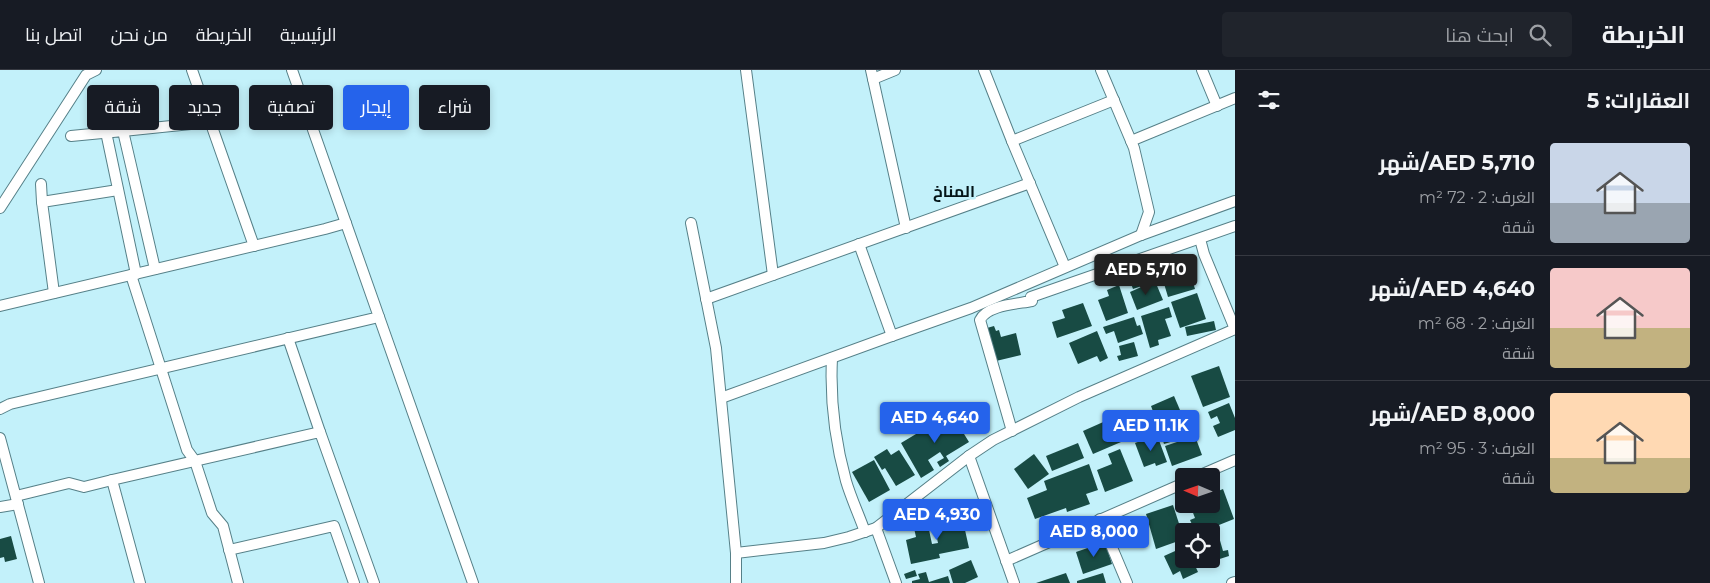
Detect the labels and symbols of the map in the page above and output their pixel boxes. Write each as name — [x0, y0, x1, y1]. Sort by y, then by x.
district label: المناخ — [933, 182, 975, 202]
pin: AED 5,710 — [1089, 254, 1203, 296]
pin: AED 4,640 — [878, 402, 992, 444]
pin: AED 11.1K — [1094, 410, 1208, 452]
north arrow — [1175, 468, 1220, 512]
pin: AED 4,930 — [880, 498, 994, 541]
pin: AED 8,000 — [1037, 516, 1151, 558]

